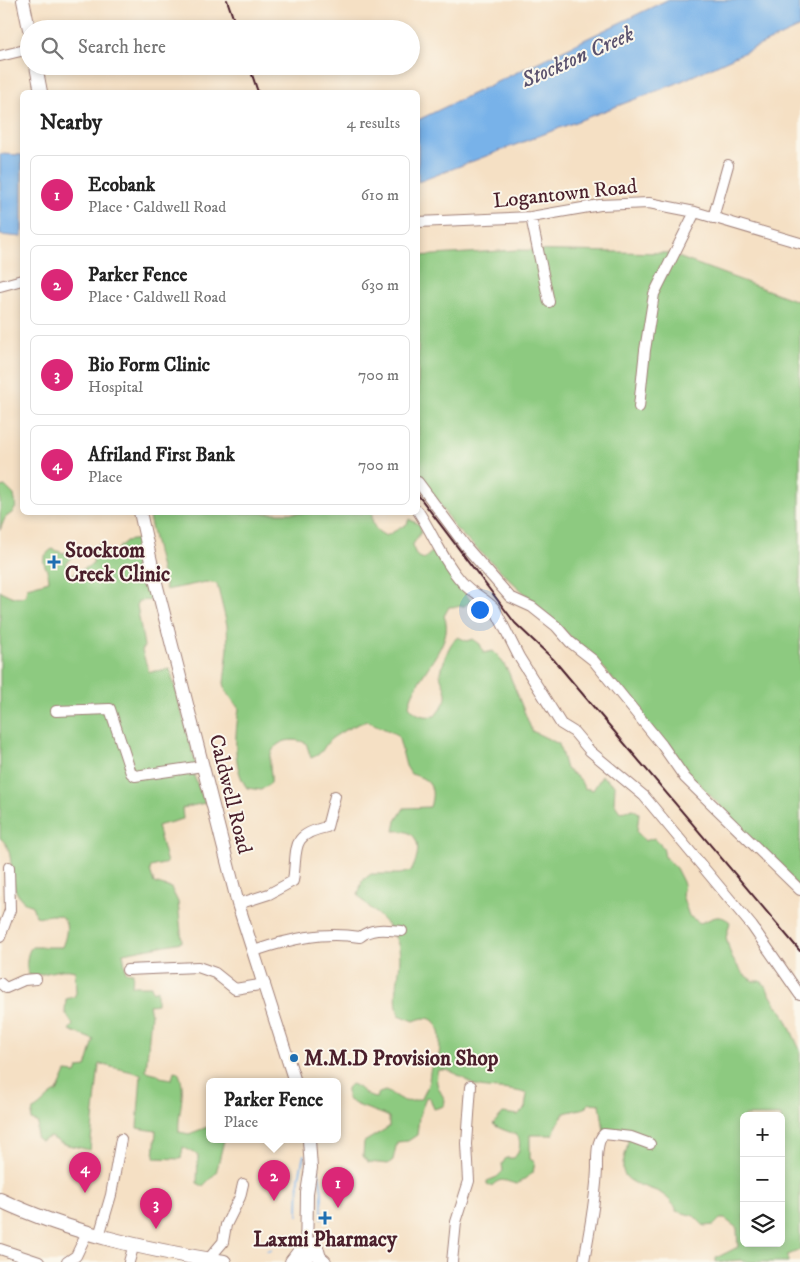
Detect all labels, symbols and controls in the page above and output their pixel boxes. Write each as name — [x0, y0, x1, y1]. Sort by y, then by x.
search box — [20, 20, 420, 75]
water label: Stockton Creek — [516, 20, 639, 95]
icon: search — [38, 34, 66, 62]
text: Search here — [78, 36, 166, 59]
text: Nearby — [40, 110, 102, 136]
text: 4 results — [347, 113, 400, 133]
street label: Logantown Road — [492, 173, 639, 214]
text: Ecobank — [88, 174, 155, 197]
text: 1 — [54, 185, 60, 205]
text: 610 m — [361, 185, 399, 205]
text: Place · Caldwell Road — [88, 197, 226, 217]
text: Parker Fence — [88, 264, 187, 287]
text: 2 — [53, 275, 61, 295]
text: 630 m — [361, 275, 399, 295]
text: Place · Caldwell Road — [88, 287, 226, 307]
text: Bio Form Clinic — [88, 354, 210, 377]
text: 3 — [54, 365, 60, 385]
text: 700 m — [358, 365, 399, 385]
text: Hospital — [88, 377, 143, 397]
text: Afriland First Bank — [88, 444, 235, 467]
text: 4 — [52, 455, 62, 475]
text: 700 m — [358, 455, 399, 475]
text: Place — [88, 467, 122, 487]
place label: Stocktom Creek Clinic — [65, 538, 170, 588]
marker: Stocktom Creek Clinic — [47, 555, 61, 569]
your location — [467, 597, 493, 623]
street label: Caldwell Road — [203, 732, 258, 857]
place label: M.M.D Provision Shop — [304, 1046, 499, 1072]
marker: M.M.D Provision Shop — [288, 1052, 300, 1064]
popup — [206, 1078, 341, 1143]
text: Parker Fence — [224, 1089, 323, 1112]
text: Place — [224, 1112, 258, 1132]
map controls — [740, 1112, 785, 1247]
button: + — [740, 1112, 785, 1157]
pin: 4 — [69, 1152, 101, 1193]
button: − — [740, 1157, 785, 1202]
pin: 2 — [258, 1160, 290, 1201]
pin: 1 — [322, 1167, 354, 1208]
pin: 3 — [140, 1188, 172, 1229]
button: layers — [740, 1202, 785, 1247]
marker: Laxmi Pharmacy — [319, 1212, 331, 1224]
place label: Laxmi Pharmacy — [253, 1227, 398, 1253]

